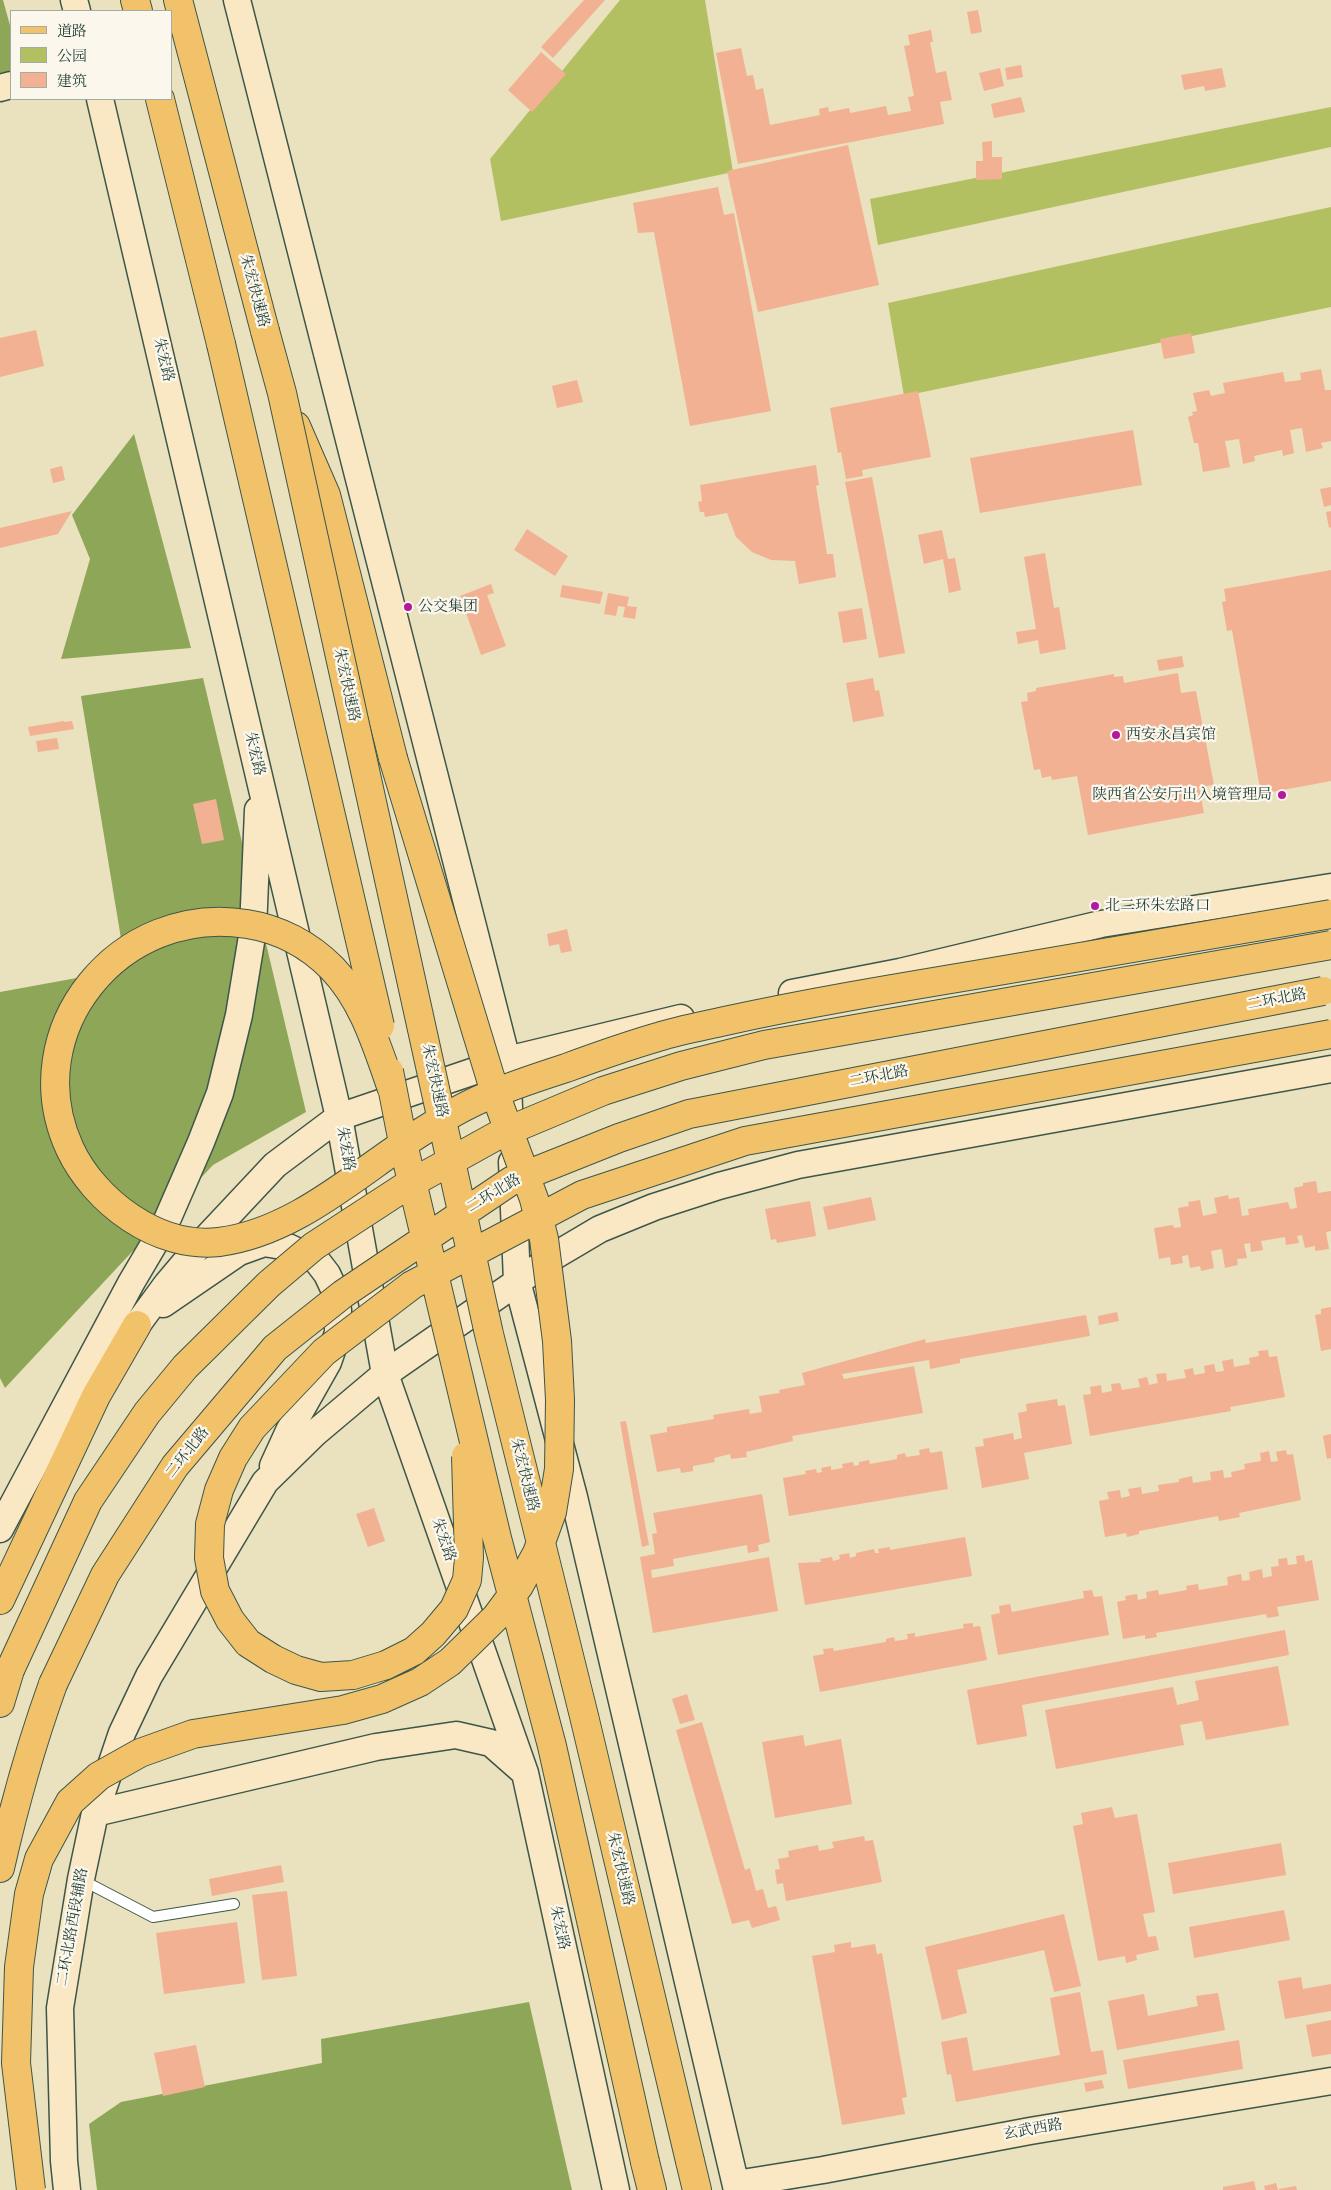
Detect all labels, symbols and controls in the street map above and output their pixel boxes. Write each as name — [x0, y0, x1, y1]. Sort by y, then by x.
legend — [10, 10, 172, 100]
text: 道路 — [57, 22, 87, 41]
text: 公园 — [57, 47, 87, 66]
text: 建筑 — [57, 72, 87, 91]
street label: 朱宏快速路 — [236, 252, 272, 330]
street label: 朱宏路 — [149, 336, 177, 384]
place label: 公交集团 — [418, 598, 478, 616]
marker: 公交集团 — [402, 601, 414, 613]
street label: 朱宏快速路 — [329, 646, 363, 724]
place label: 西安永昌宾馆 — [1126, 726, 1216, 744]
marker: 西安永昌宾馆 — [1110, 729, 1122, 741]
street label: 朱宏路 — [240, 730, 268, 778]
place label: 陕西省公安厅出入境管理局 — [1092, 786, 1272, 804]
marker: 陕西省公安厅出入境管理局 — [1276, 789, 1288, 801]
place label: 北二环朱宏路口 — [1105, 897, 1210, 915]
marker: 北二环朱宏路口 — [1089, 900, 1101, 912]
street label: 二环北路 — [1246, 985, 1308, 1015]
street label: 朱宏快速路 — [417, 1042, 451, 1120]
street label: 二环北路 — [848, 1062, 910, 1092]
street label: 朱宏路 — [332, 1125, 358, 1173]
street label: 二环北路 — [464, 1171, 524, 1217]
street label: 二环北路 — [162, 1424, 214, 1482]
street label: 朱宏快速路 — [506, 1436, 542, 1514]
street label: 朱宏路 — [427, 1516, 459, 1564]
street label: 朱宏快速路 — [603, 1830, 637, 1908]
street label: 二环北路西段辅路 — [54, 1866, 92, 1988]
street label: 朱宏路 — [546, 1904, 572, 1952]
street label: 玄武西路 — [1002, 2116, 1064, 2144]

